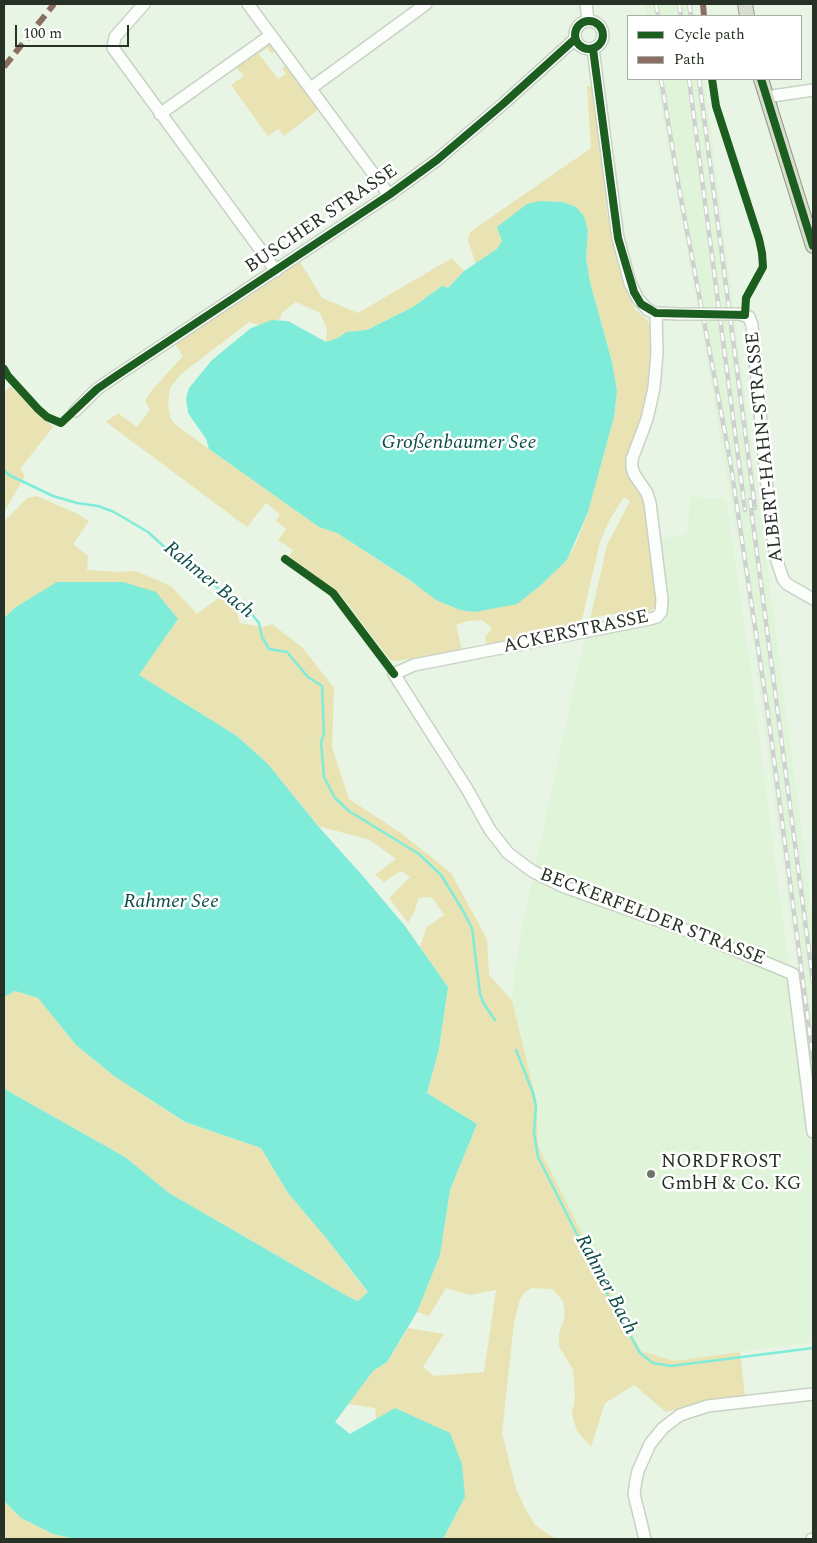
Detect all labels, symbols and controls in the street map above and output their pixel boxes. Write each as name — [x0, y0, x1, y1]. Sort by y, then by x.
scale bar — [18, 15, 131, 47]
legend — [627, 15, 802, 80]
text: 100 m — [23, 22, 62, 45]
text: Cycle path — [674, 23, 745, 46]
text: Path — [674, 48, 705, 71]
street label: BUSCHER STRASSE — [242, 161, 402, 279]
street label: ALBERT-HAHN-STRASSE — [743, 330, 789, 564]
water label: Großenbaumer See — [382, 432, 536, 456]
water label: Rahmer Bach — [158, 537, 258, 625]
street label: ACKERSTRASSE — [501, 606, 651, 660]
street label: BECKERFELDER STRASSE — [536, 864, 768, 972]
water label: Rahmer See — [123, 891, 219, 915]
place label: NORDFROST GmbH & Co. KG — [661, 1152, 801, 1196]
marker: NORDFROST GmbH & Co. KG — [645, 1168, 657, 1180]
water label: Rahmer Bach — [569, 1231, 641, 1339]

